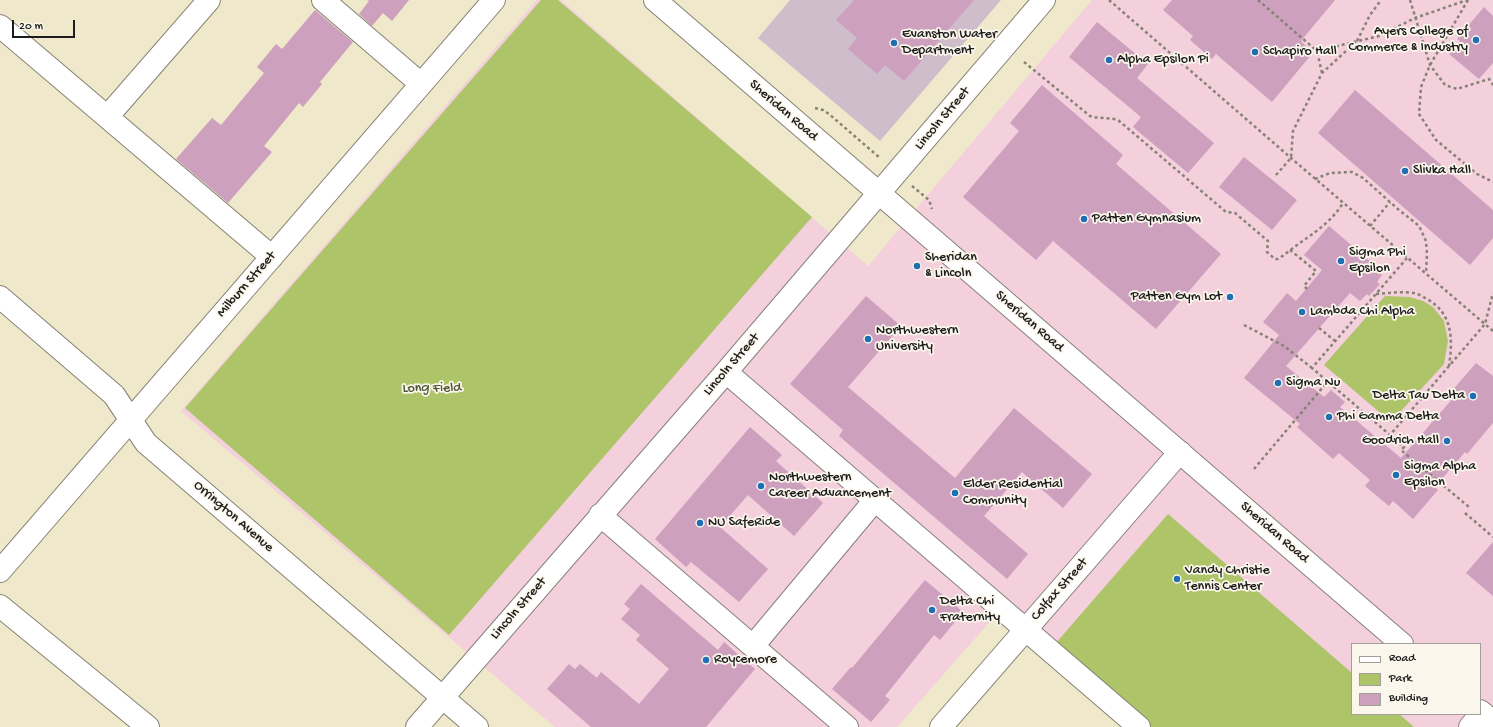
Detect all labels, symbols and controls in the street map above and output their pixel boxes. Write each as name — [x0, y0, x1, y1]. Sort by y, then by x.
scale bar — [14, 12, 77, 38]
text: 20 m — [19, 20, 43, 34]
place label: Ayers College of Commerce & Industry — [1349, 24, 1468, 56]
place label: Evanston Water Department — [902, 27, 997, 60]
marker: Ayers College of Commerce & Industry — [1471, 35, 1481, 45]
marker: Evanston Water Department — [889, 38, 899, 48]
place label: Schapiro Hall — [1263, 44, 1337, 60]
marker: Schapiro Hall — [1250, 47, 1260, 57]
place label: Alpha Epsilon Pi — [1117, 52, 1209, 68]
marker: Alpha Epsilon Pi — [1104, 55, 1114, 65]
street label: Sheridan Road — [745, 77, 821, 145]
street label: Lincoln Street — [912, 84, 974, 154]
place label: Slivka Hall — [1413, 163, 1471, 179]
marker: Slivka Hall — [1400, 166, 1410, 176]
place label: Patten Gymnasium — [1092, 211, 1201, 227]
marker: Patten Gymnasium — [1079, 214, 1089, 224]
place label: Sigma Phi Epsilon — [1349, 245, 1406, 278]
street label: Milburn Street — [214, 249, 280, 321]
place label: Sheridan & Lincoln — [925, 250, 977, 282]
marker: Sigma Phi Epsilon — [1336, 256, 1346, 266]
marker: Sheridan & Lincoln — [912, 261, 922, 271]
street label: Sheridan Road — [991, 288, 1067, 356]
place label: Patten Gym Lot — [1131, 289, 1222, 305]
marker: Patten Gym Lot — [1225, 292, 1235, 302]
place label: Lambda Chi Alpha — [1310, 304, 1415, 320]
marker: Lambda Chi Alpha — [1297, 307, 1307, 317]
place label: Northwestern University — [876, 323, 958, 356]
street label: Lincoln Street — [700, 330, 764, 400]
marker: Northwestern University — [863, 334, 873, 344]
place label: Sigma Nu — [1286, 375, 1340, 391]
marker: Sigma Nu — [1273, 378, 1283, 388]
park label: Long Field — [402, 381, 462, 397]
place label: Delta Tau Delta — [1373, 388, 1465, 404]
marker: Delta Tau Delta — [1468, 391, 1478, 401]
place label: Phi Gamma Delta — [1337, 409, 1439, 425]
marker: Phi Gamma Delta — [1324, 412, 1334, 422]
place label: Goodrich Hall — [1362, 433, 1439, 449]
marker: Goodrich Hall — [1442, 436, 1452, 446]
place label: Sigma Alpha Epsilon — [1404, 459, 1476, 492]
place label: Northwestern Career Advancement — [769, 470, 891, 502]
marker: Sigma Alpha Epsilon — [1391, 470, 1401, 480]
place label: Elder Residential Community — [963, 477, 1063, 510]
street label: Orrington Avenue — [189, 478, 277, 556]
marker: Northwestern Career Advancement — [756, 481, 766, 491]
marker: Elder Residential Community — [950, 488, 960, 498]
street label: Sheridan Road — [1236, 499, 1312, 567]
place label: NU SafeRide — [708, 515, 780, 531]
marker: NU SafeRide — [695, 518, 705, 528]
street label: Colfax Street — [1028, 555, 1092, 625]
place label: Vandy Christie Tennis Center — [1185, 563, 1270, 596]
street label: Lincoln Street — [487, 574, 551, 644]
marker: Vandy Christie Tennis Center — [1172, 574, 1182, 584]
place label: Delta Chi Fraternity — [940, 594, 1000, 626]
marker: Delta Chi Fraternity — [927, 605, 937, 615]
legend — [1351, 643, 1481, 715]
place label: Roycemore — [714, 652, 777, 668]
text: Road — [1389, 652, 1415, 666]
marker: Roycemore — [701, 655, 711, 665]
text: Park — [1389, 672, 1412, 686]
text: Building — [1389, 692, 1428, 706]

